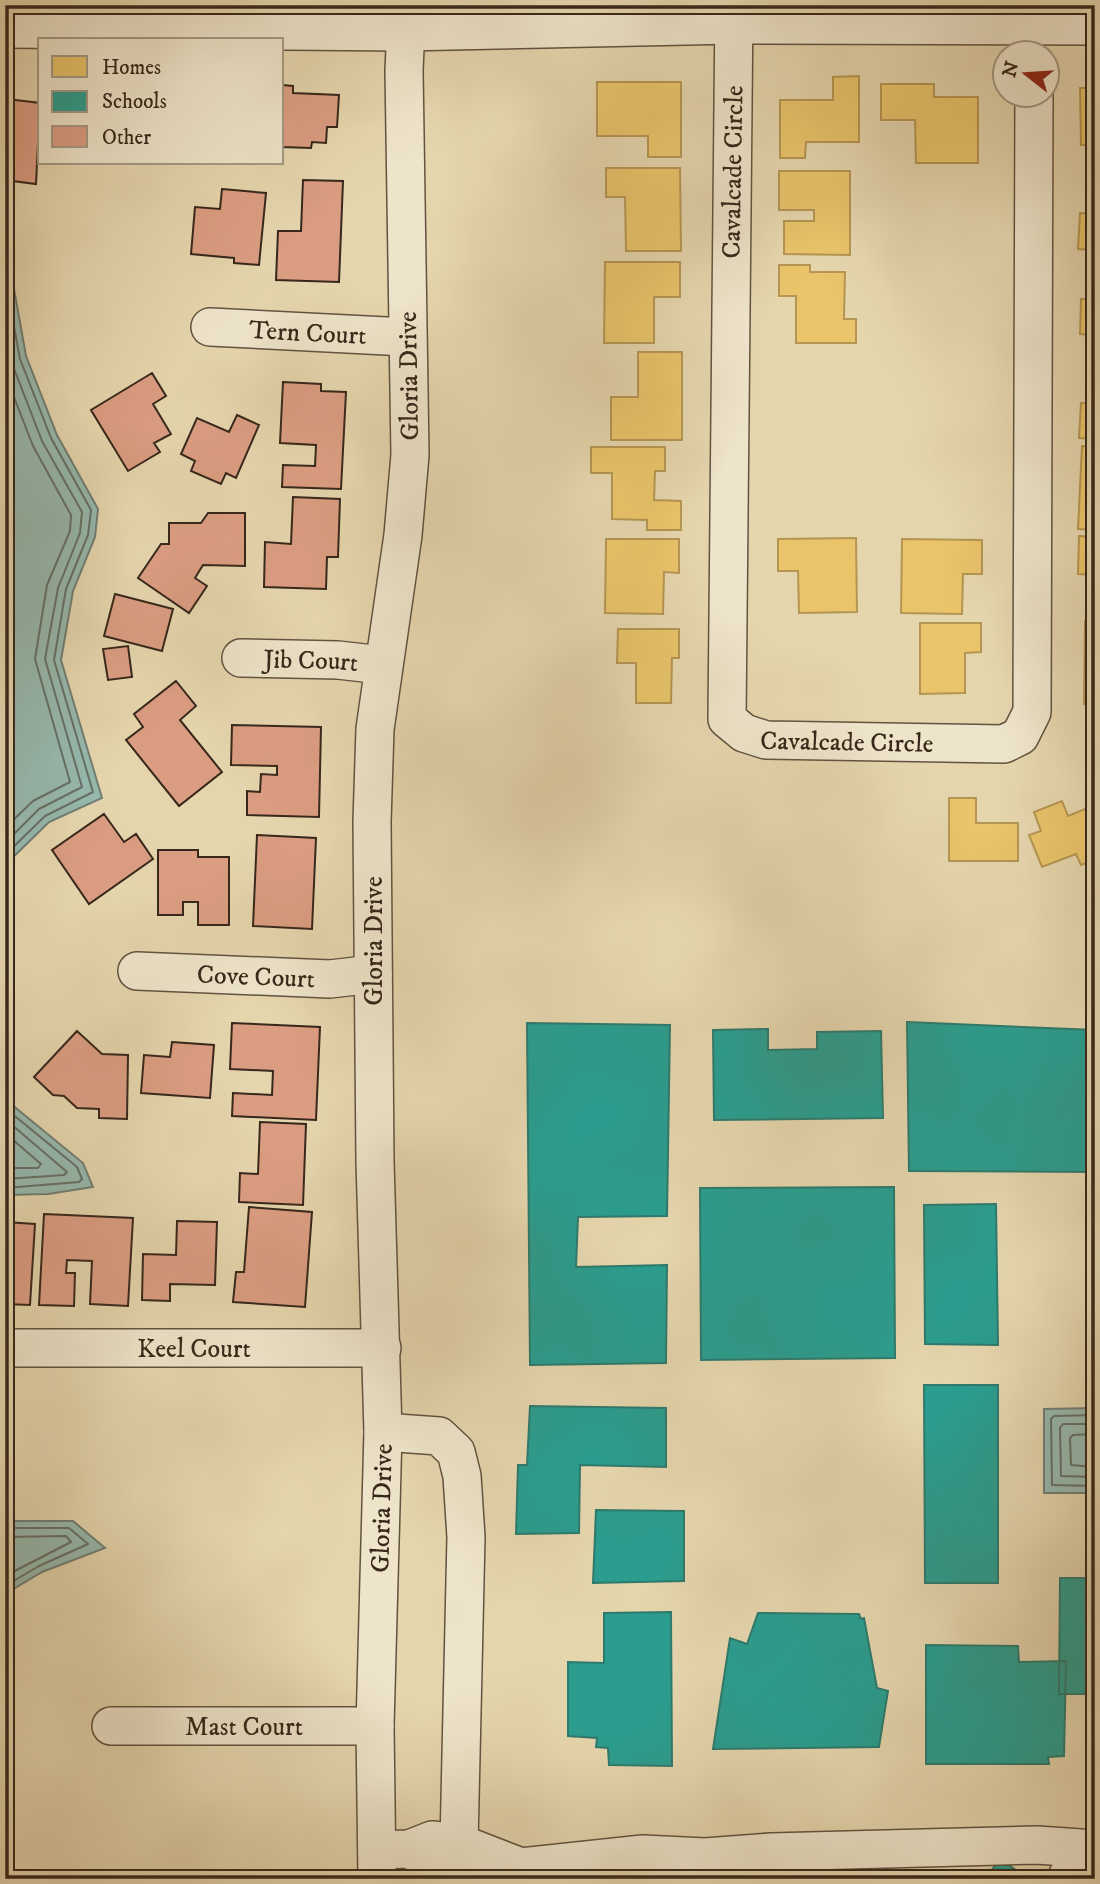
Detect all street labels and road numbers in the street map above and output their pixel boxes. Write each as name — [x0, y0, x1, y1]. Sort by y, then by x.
street label: Cavalcade Circle — [715, 85, 752, 259]
street label: Gloria Drive — [392, 311, 427, 441]
street label: Tern Court — [248, 314, 367, 353]
street label: Jib Court — [261, 643, 360, 680]
street label: Cavalcade Circle — [760, 725, 934, 761]
street label: Gloria Drive — [358, 876, 391, 1006]
street label: Cove Court — [196, 958, 316, 996]
street label: Keel Court — [137, 1333, 251, 1366]
street label: Gloria Drive — [364, 1443, 401, 1573]
street label: Mast Court — [185, 1711, 303, 1744]

